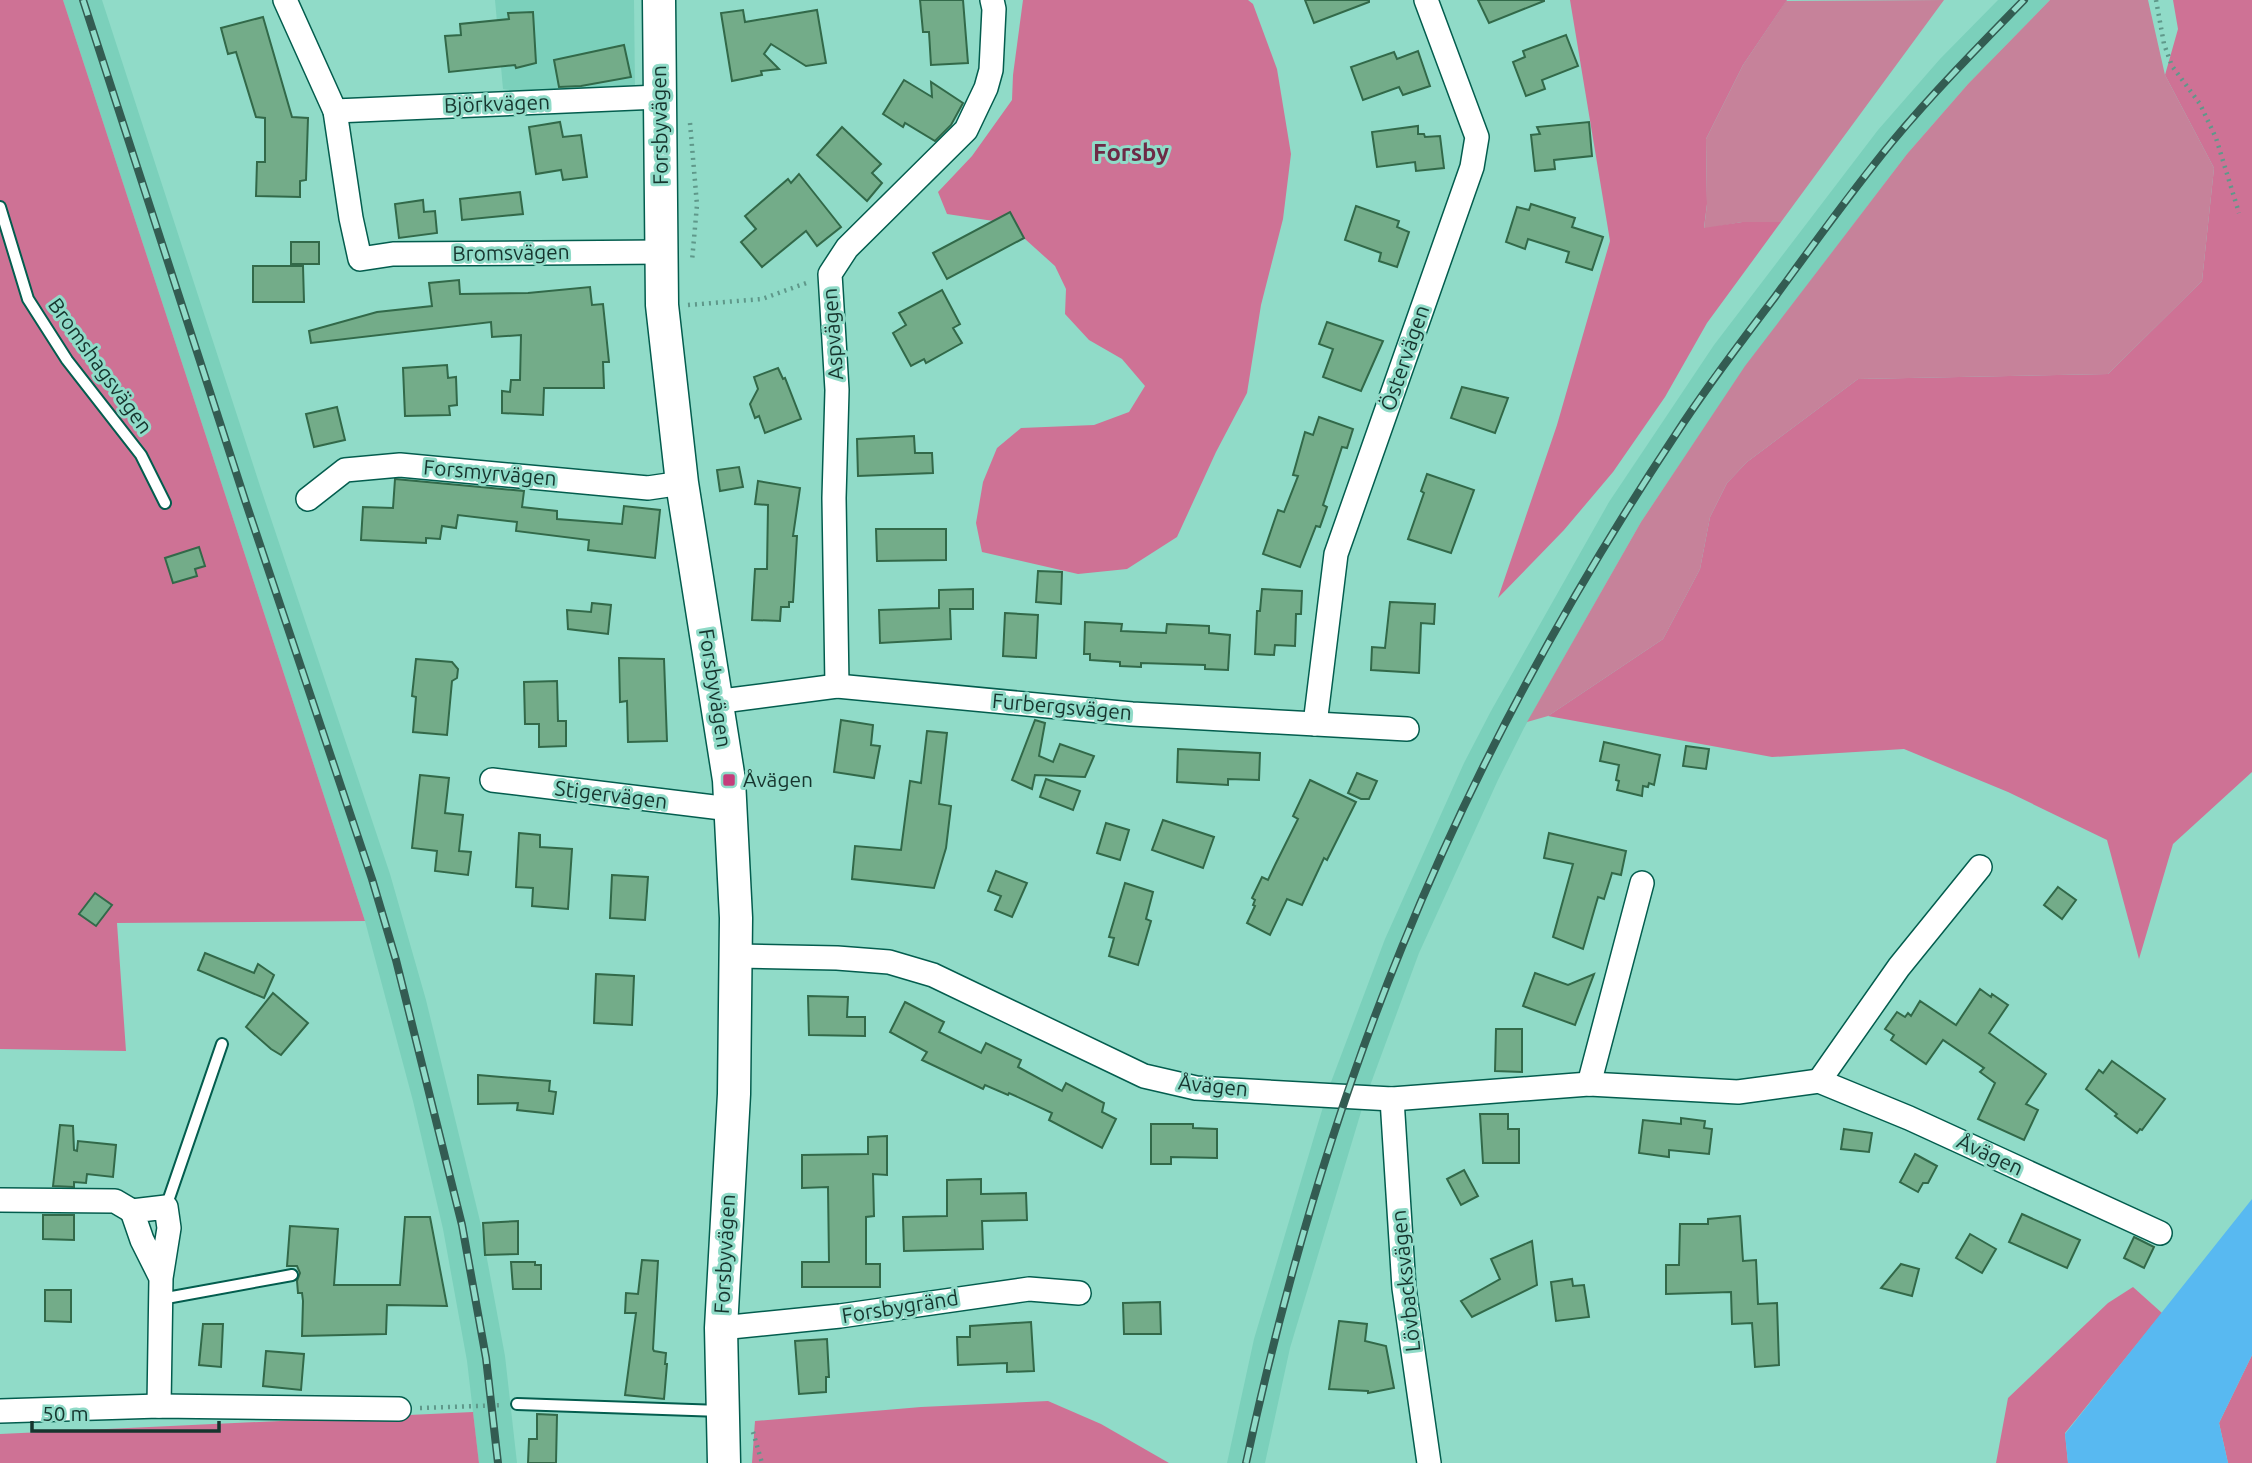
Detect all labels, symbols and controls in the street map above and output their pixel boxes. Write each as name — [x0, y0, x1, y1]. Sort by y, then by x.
street label: Forsbyvägen — [646, 65, 672, 185]
street label: Björkvägen — [444, 89, 550, 117]
district label: Forsby — [1093, 139, 1169, 166]
street label: Bromsvägen — [452, 239, 570, 265]
street label: Aspvägen — [817, 287, 847, 381]
street label: Bromshagsvägen — [44, 293, 158, 438]
street label: Östervägen — [1375, 302, 1433, 414]
street label: Forsmyrvägen — [422, 454, 558, 490]
street label: Forsbyvägen — [695, 627, 737, 749]
street label: Furbergsvägen — [991, 688, 1133, 724]
place label: Åvägen — [743, 767, 813, 791]
marker: Åvägen — [721, 772, 737, 788]
street label: Stigervägen — [554, 775, 669, 813]
street label: Åvägen — [1177, 1069, 1249, 1101]
street label: Åvägen — [1954, 1128, 2027, 1180]
street label: Forsbyvägen — [709, 1194, 739, 1314]
street label: Lövbacksvägen — [1386, 1209, 1424, 1353]
street label: Forsbygränd — [840, 1285, 960, 1327]
scale bar — [32, 1390, 219, 1434]
text: 50 m — [42, 1401, 89, 1425]

